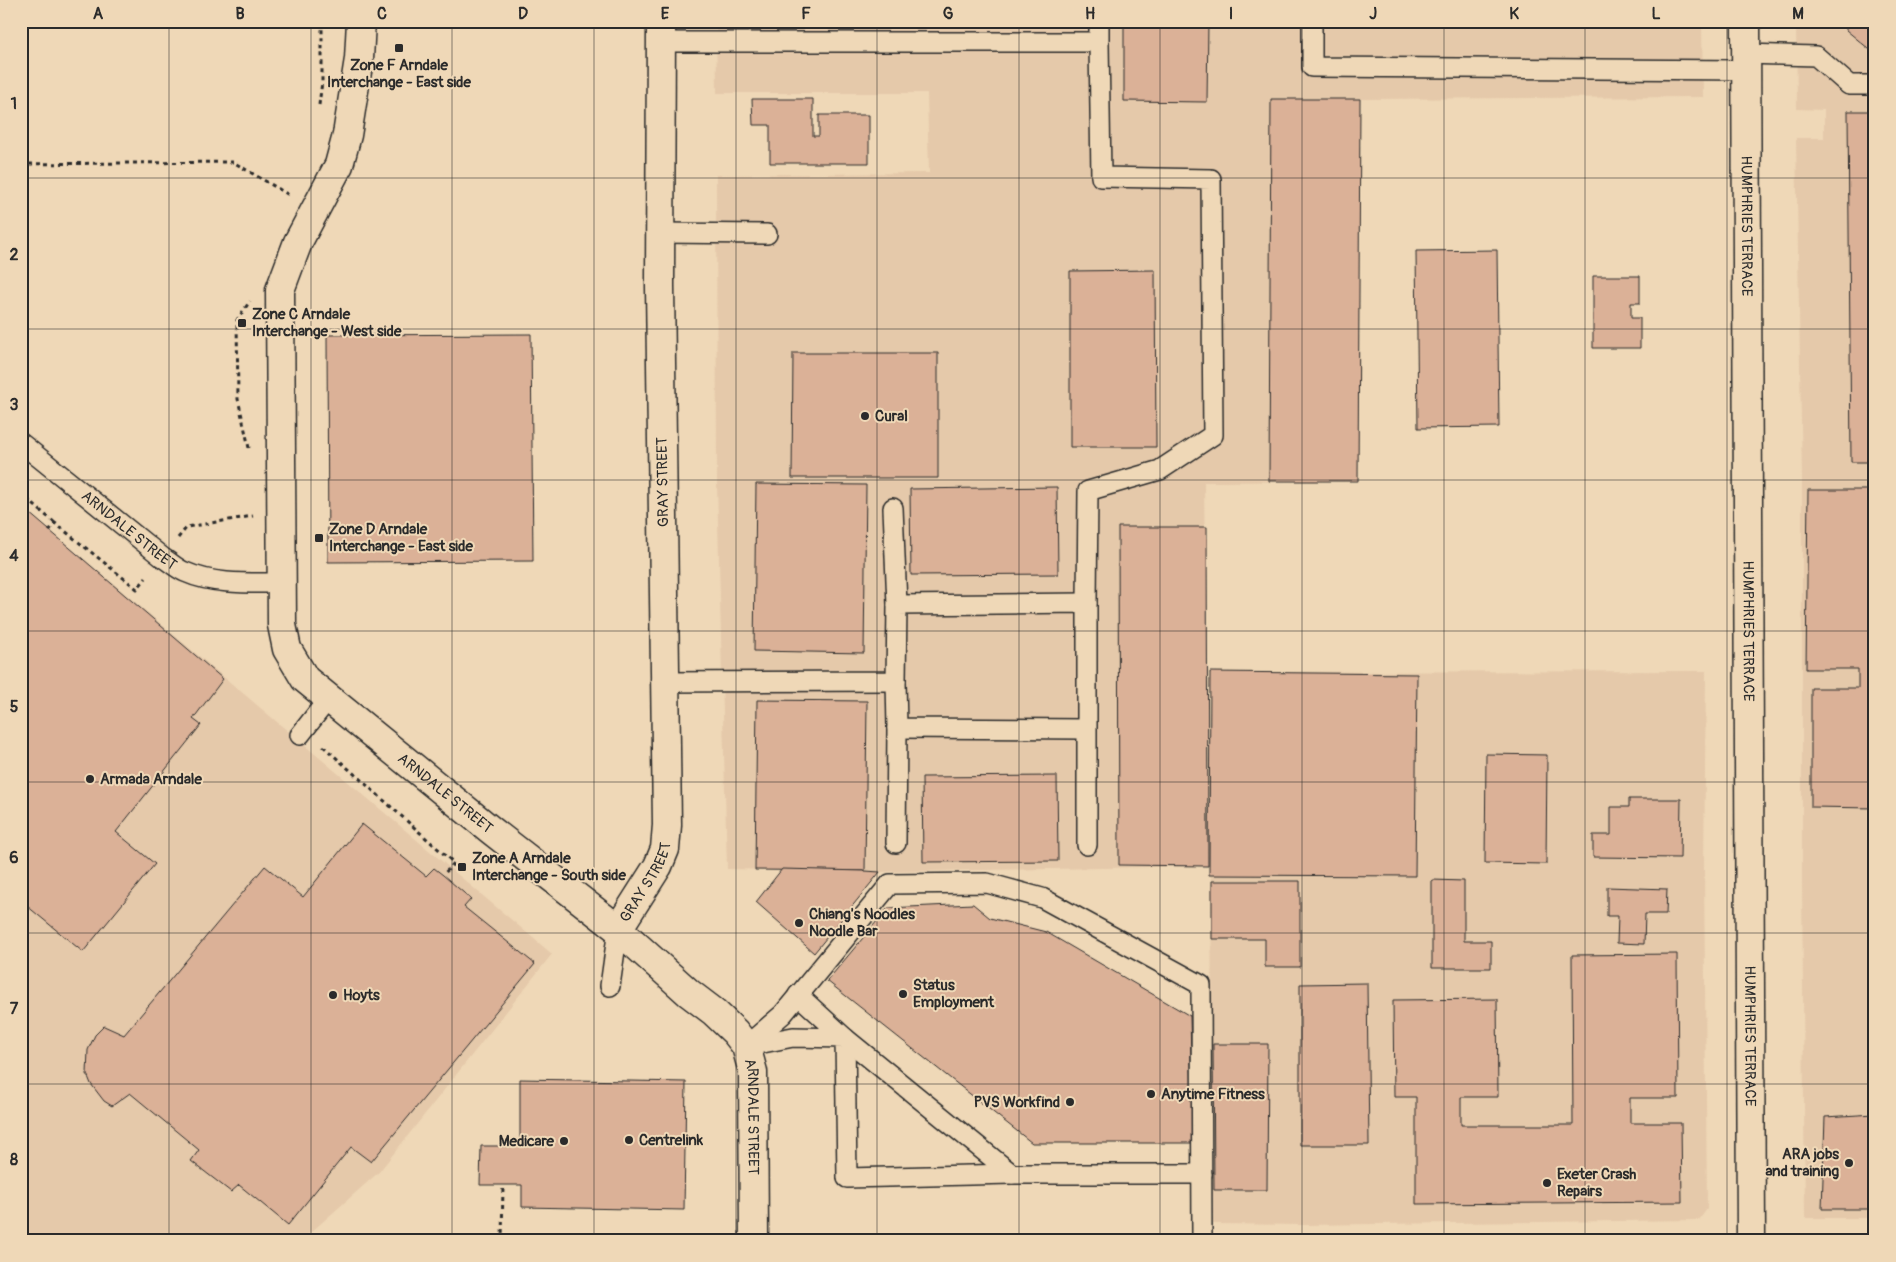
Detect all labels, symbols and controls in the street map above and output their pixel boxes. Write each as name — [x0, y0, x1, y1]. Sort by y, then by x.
text: A — [93, 4, 104, 24]
text: B — [235, 4, 245, 24]
text: C — [377, 4, 387, 24]
text: D — [518, 4, 528, 24]
text: E — [661, 4, 670, 24]
text: F — [801, 4, 811, 24]
text: G — [943, 4, 954, 24]
text: H — [1085, 4, 1095, 24]
text: I — [1229, 4, 1233, 24]
text: J — [1369, 4, 1377, 24]
text: K — [1509, 4, 1519, 24]
text: L — [1651, 4, 1661, 24]
text: M — [1792, 4, 1804, 24]
marker: Zone F Arndale Interchange - East side — [393, 42, 405, 54]
place label: Zone F Arndale Interchange - East side — [327, 56, 472, 92]
text: 1 — [11, 94, 17, 114]
street label: HUMPHRIES TERRACE — [1737, 155, 1757, 297]
text: 2 — [10, 245, 19, 265]
place label: Zone C Arndale Interchange - West side — [252, 305, 402, 341]
marker: Zone C Arndale Interchange - West side — [236, 317, 248, 329]
text: 3 — [10, 395, 19, 415]
place label: Cural — [875, 407, 908, 426]
marker: Cural — [859, 410, 871, 422]
street label: GRAY STREET — [653, 437, 673, 527]
street label: ARNDALE STREET — [78, 486, 181, 574]
place label: Zone D Arndale Interchange - East side — [329, 520, 474, 556]
marker: Zone D Arndale Interchange - East side — [313, 532, 325, 544]
text: 4 — [9, 546, 19, 566]
street label: HUMPHRIES TERRACE — [1739, 560, 1758, 702]
text: 5 — [10, 697, 19, 717]
street label: ARNDALE STREET — [394, 749, 497, 837]
place label: Armada Arndale — [100, 770, 202, 789]
marker: Armada Arndale — [84, 773, 96, 785]
street label: GRAY STREET — [615, 841, 675, 926]
text: 6 — [9, 848, 19, 868]
place label: Zone A Arndale Interchange - South side — [472, 849, 626, 885]
marker: Zone A Arndale Interchange - South side — [456, 861, 468, 873]
place label: Chiang's Noodles Noodle Bar — [809, 905, 915, 941]
marker: Chiang's Noodles Noodle Bar — [793, 917, 805, 929]
street label: HUMPHRIES TERRACE — [1740, 965, 1760, 1107]
place label: Status Employment — [913, 976, 995, 1012]
place label: Hoyts — [343, 986, 380, 1005]
marker: Status Employment — [897, 988, 909, 1000]
marker: Hoyts — [327, 989, 339, 1001]
text: 7 — [10, 999, 19, 1019]
street label: ARNDALE STREET — [740, 1056, 763, 1175]
place label: Anytime Fitness — [1161, 1085, 1265, 1104]
marker: Anytime Fitness — [1145, 1088, 1157, 1100]
place label: PVS Workfind — [974, 1093, 1060, 1112]
marker: PVS Workfind — [1064, 1096, 1076, 1108]
place label: Centrelink — [639, 1131, 704, 1150]
place label: Medicare — [499, 1132, 555, 1151]
marker: Centrelink — [623, 1134, 635, 1146]
marker: Medicare — [558, 1135, 570, 1147]
place label: ARA jobs and training — [1765, 1145, 1839, 1181]
text: 8 — [10, 1150, 18, 1170]
marker: ARA jobs and training — [1843, 1157, 1855, 1169]
place label: Exeter Crash Repairs — [1557, 1165, 1636, 1201]
marker: Exeter Crash Repairs — [1541, 1177, 1553, 1189]

